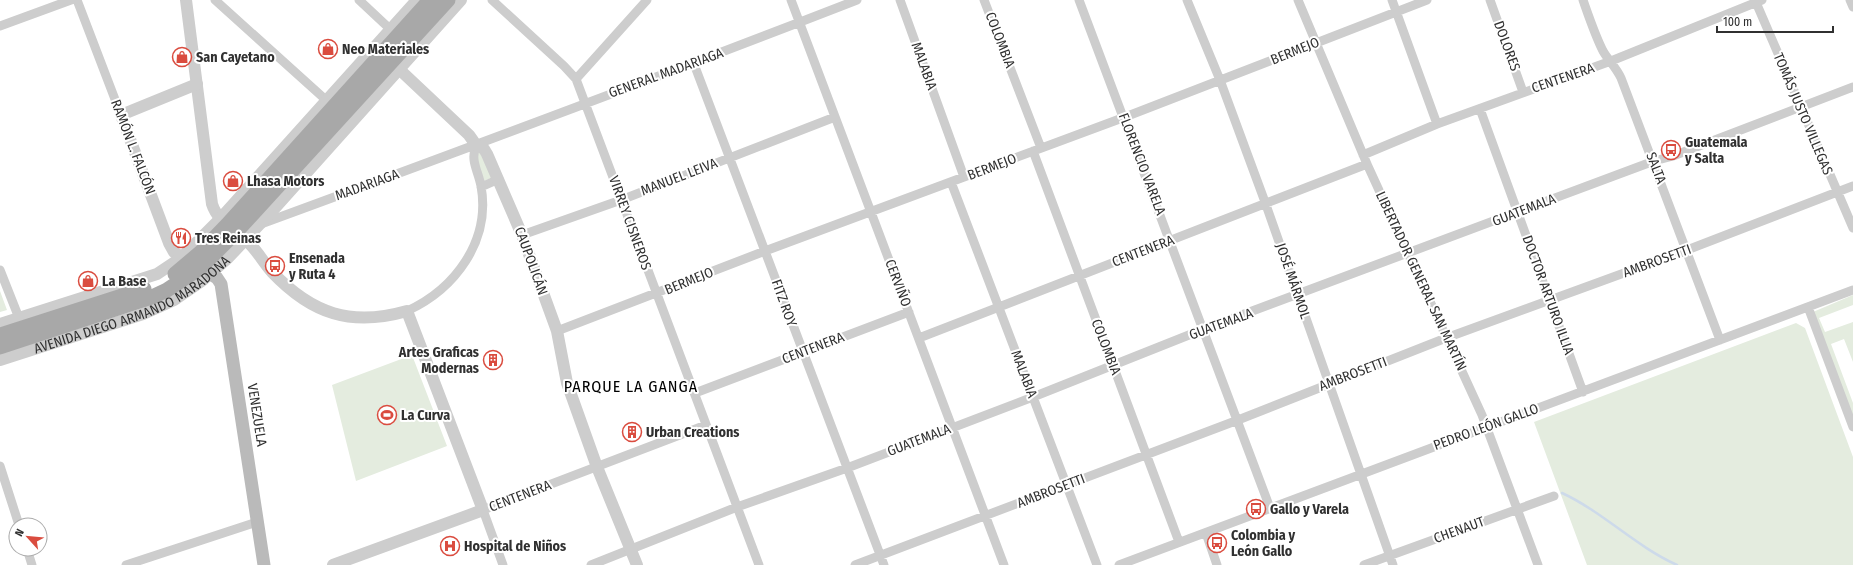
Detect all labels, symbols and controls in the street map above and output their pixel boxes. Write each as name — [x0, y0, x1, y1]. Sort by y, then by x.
scale bar — [1717, 8, 1833, 34]
street label: COLOMBIA — [982, 10, 1019, 71]
text: 100 m — [1723, 15, 1752, 29]
street label: DOLORES — [1490, 19, 1524, 74]
street label: BERMEJO — [1268, 34, 1322, 68]
shop icon: Neo Materiales — [317, 38, 339, 60]
street label: MALABIA — [908, 40, 941, 93]
place label: Neo Materiales — [342, 41, 429, 58]
street label: GENERAL MADARIAGA — [606, 44, 726, 102]
shop icon: San Cayetano — [171, 46, 193, 68]
place label: San Cayetano — [196, 49, 275, 66]
street label: TOMÁS JUSTO VILLEGAS — [1770, 50, 1837, 178]
street label: CENTENERA — [1529, 59, 1597, 97]
street label: RAMÓN L. FALCÓN — [107, 97, 160, 197]
street label: FLORENCIO VARELA — [1115, 110, 1170, 218]
place label: Guatemala y Salta — [1684, 134, 1748, 167]
bus stop icon: Guatemala y Salta — [1660, 139, 1682, 161]
street label: BERMEJO — [965, 150, 1019, 184]
street label: SALTA — [1642, 150, 1670, 187]
street label: MANUEL LEIVA — [638, 154, 720, 199]
street label: MADARIAGA — [333, 165, 402, 204]
shop icon: Lhasa Motors — [222, 170, 244, 192]
place label: Lhasa Motors — [247, 173, 324, 190]
street label: VIRREY CISNEROS — [605, 174, 655, 272]
street label: LIBERTADOR GENERAL SAN MARTÍN — [1372, 188, 1471, 373]
street label: GUATEMALA — [1490, 190, 1559, 230]
street label: CAUPOLICÁN — [511, 224, 552, 298]
restaurant icon: Tres Reinas — [170, 227, 192, 249]
place label: Tres Reinas — [195, 230, 261, 247]
street label: CENTENERA — [1109, 231, 1177, 271]
street label: DOCTOR ARTURO ILLIA — [1519, 233, 1578, 358]
street label: JOSÉ MÁRMOL — [1272, 240, 1315, 321]
street label: AMBROSETTI — [1621, 241, 1693, 281]
place label: Ensenada y Ruta 4 — [288, 250, 345, 283]
street label: AVENIDA DIEGO ARMANDO MARADONA — [32, 252, 234, 357]
bus stop icon: Ensenada y Ruta 4 — [264, 255, 286, 277]
street label: CERVIÑO — [881, 257, 915, 309]
street label: BERMEJO — [662, 264, 716, 298]
shop icon: La Base — [77, 270, 99, 292]
place label: La Base — [102, 273, 146, 290]
street label: FITZ ROY — [768, 277, 800, 329]
street label: GUATEMALA — [1187, 304, 1256, 343]
street label: COLOMBIA — [1088, 317, 1125, 378]
street label: CENTENERA — [779, 328, 847, 368]
place label: Artes Graficas Modernas — [398, 344, 479, 377]
street label: MALABIA — [1007, 348, 1041, 401]
building icon: Artes Graficas Modernas — [482, 349, 504, 371]
street label: AMBROSETTI — [1317, 353, 1389, 395]
district label: PARQUE LA GANGA — [564, 377, 698, 396]
street label: VENEZUELA — [244, 382, 270, 448]
street label: PEDRO LEÓN GALLO — [1431, 399, 1541, 454]
sports icon: La Curva — [376, 404, 398, 426]
place label: La Curva — [401, 407, 450, 424]
street label: GUATEMALA — [885, 420, 954, 460]
building icon: Urban Creations — [621, 421, 643, 443]
place label: Urban Creations — [646, 424, 739, 441]
street label: AMBROSETTI — [1015, 470, 1087, 512]
street label: CENTENERA — [486, 476, 554, 516]
bus stop icon: Gallo y Varela — [1245, 498, 1267, 520]
place label: Gallo y Varela — [1270, 501, 1349, 518]
street label: CHENAUT — [1431, 513, 1487, 547]
north arrow — [8, 517, 48, 557]
text: N — [12, 527, 27, 539]
place label: Colombia y León Gallo — [1231, 527, 1296, 560]
bus stop icon: Colombia y León Gallo — [1206, 532, 1228, 554]
hospital icon: Hospital de Niños — [439, 535, 461, 557]
place label: Hospital de Niños — [464, 538, 566, 555]

